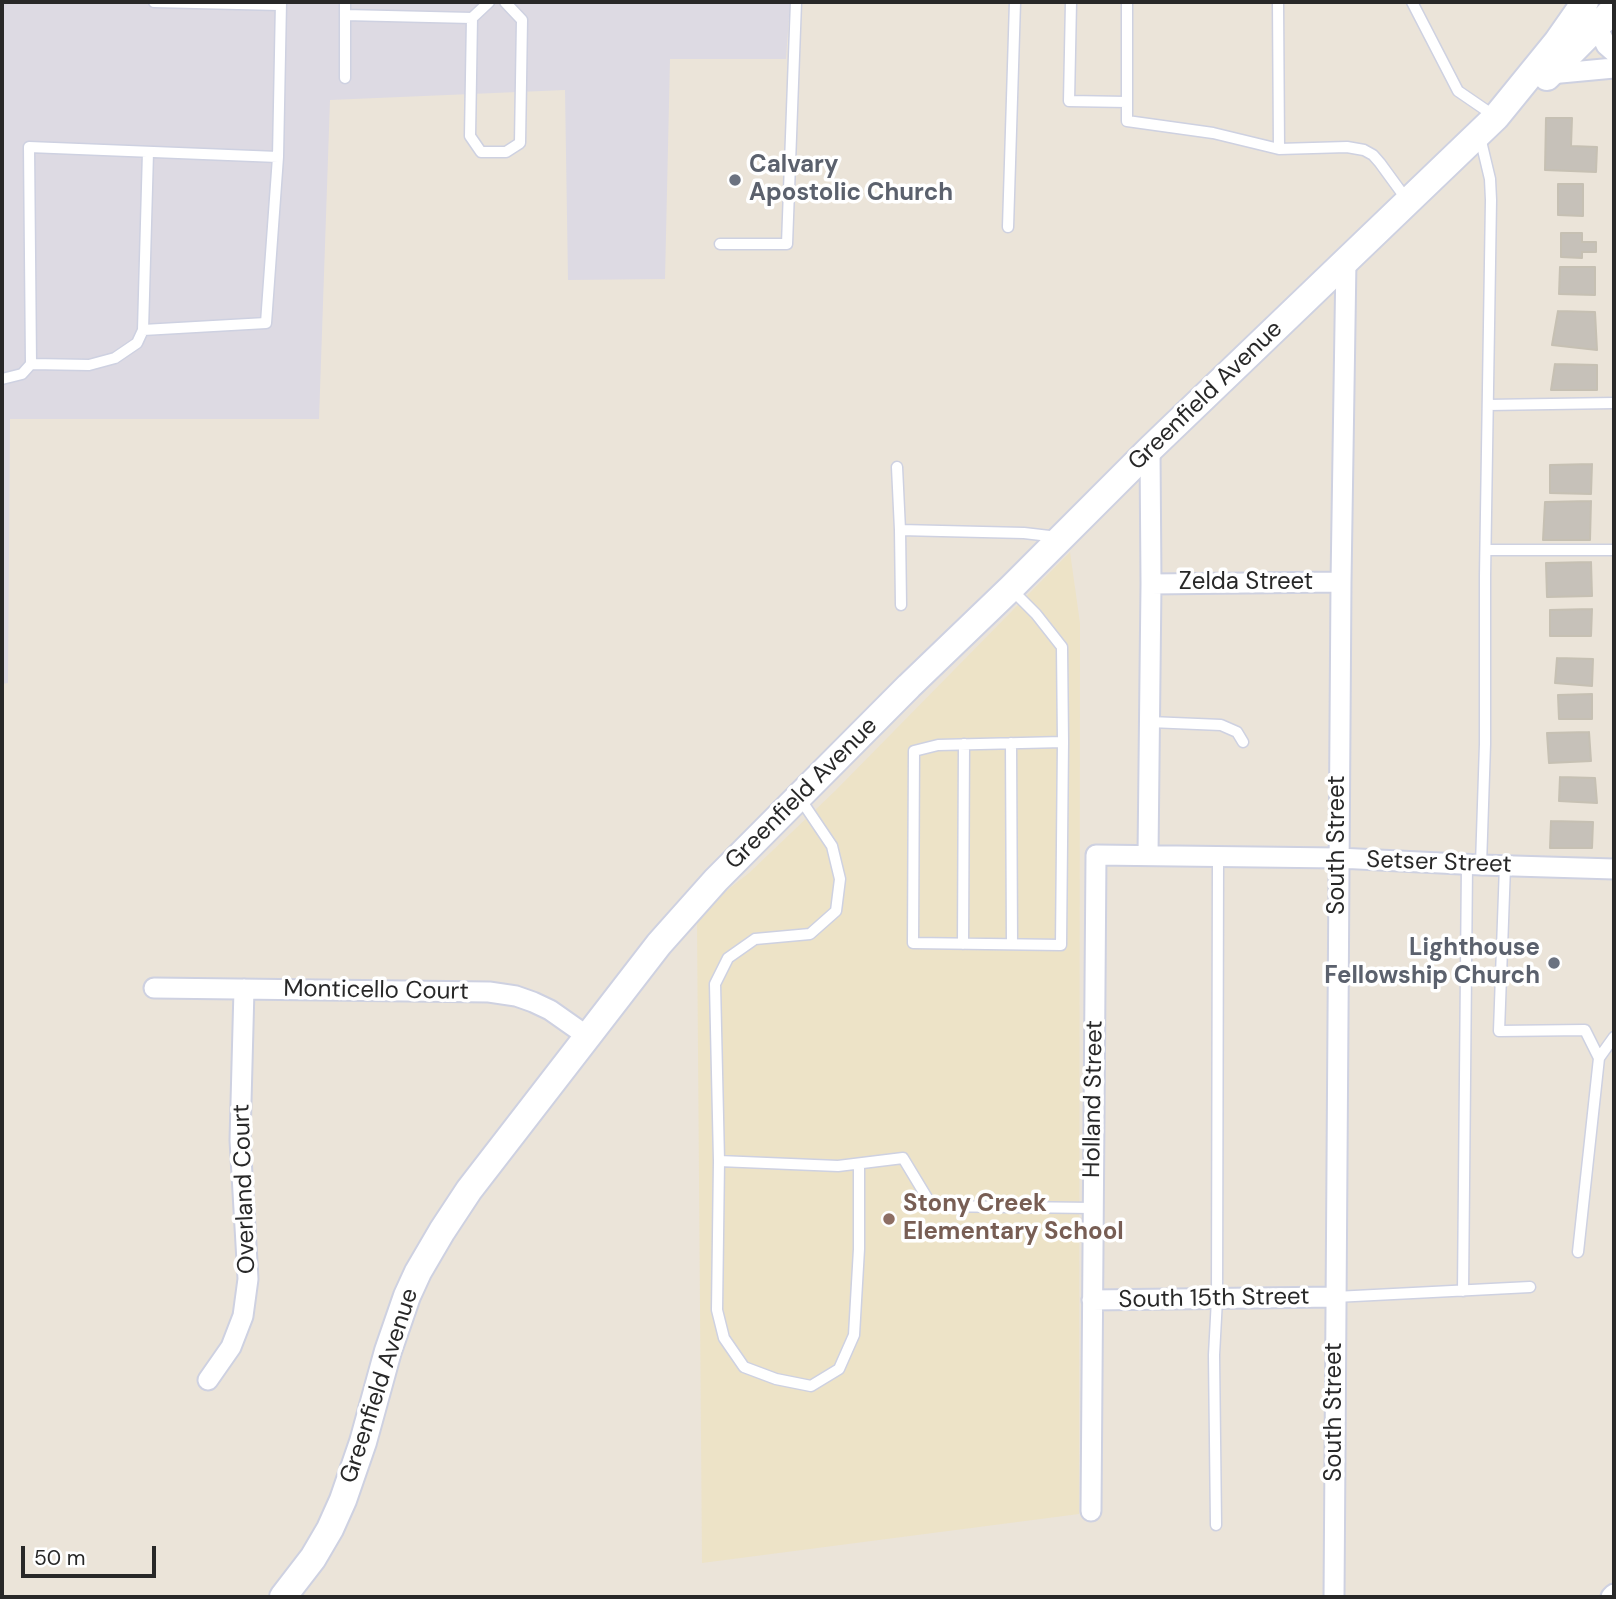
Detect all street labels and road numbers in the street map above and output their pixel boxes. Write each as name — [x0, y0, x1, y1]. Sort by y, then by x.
street label: Greenfield Avenue — [1123, 315, 1289, 477]
street label: Zelda Street — [1179, 569, 1313, 597]
street label: Greenfield Avenue — [720, 712, 884, 876]
street label: South Street — [1324, 775, 1352, 915]
street label: Setser Street — [1366, 846, 1512, 880]
street label: Monticello Court — [283, 975, 469, 1007]
street label: Holland Street — [1078, 1020, 1110, 1178]
street label: Overland Court — [228, 1103, 262, 1275]
street label: South 15th Street — [1118, 1283, 1310, 1315]
street label: Greenfield Avenue — [335, 1285, 425, 1487]
street label: South Street — [1321, 1342, 1349, 1482]

